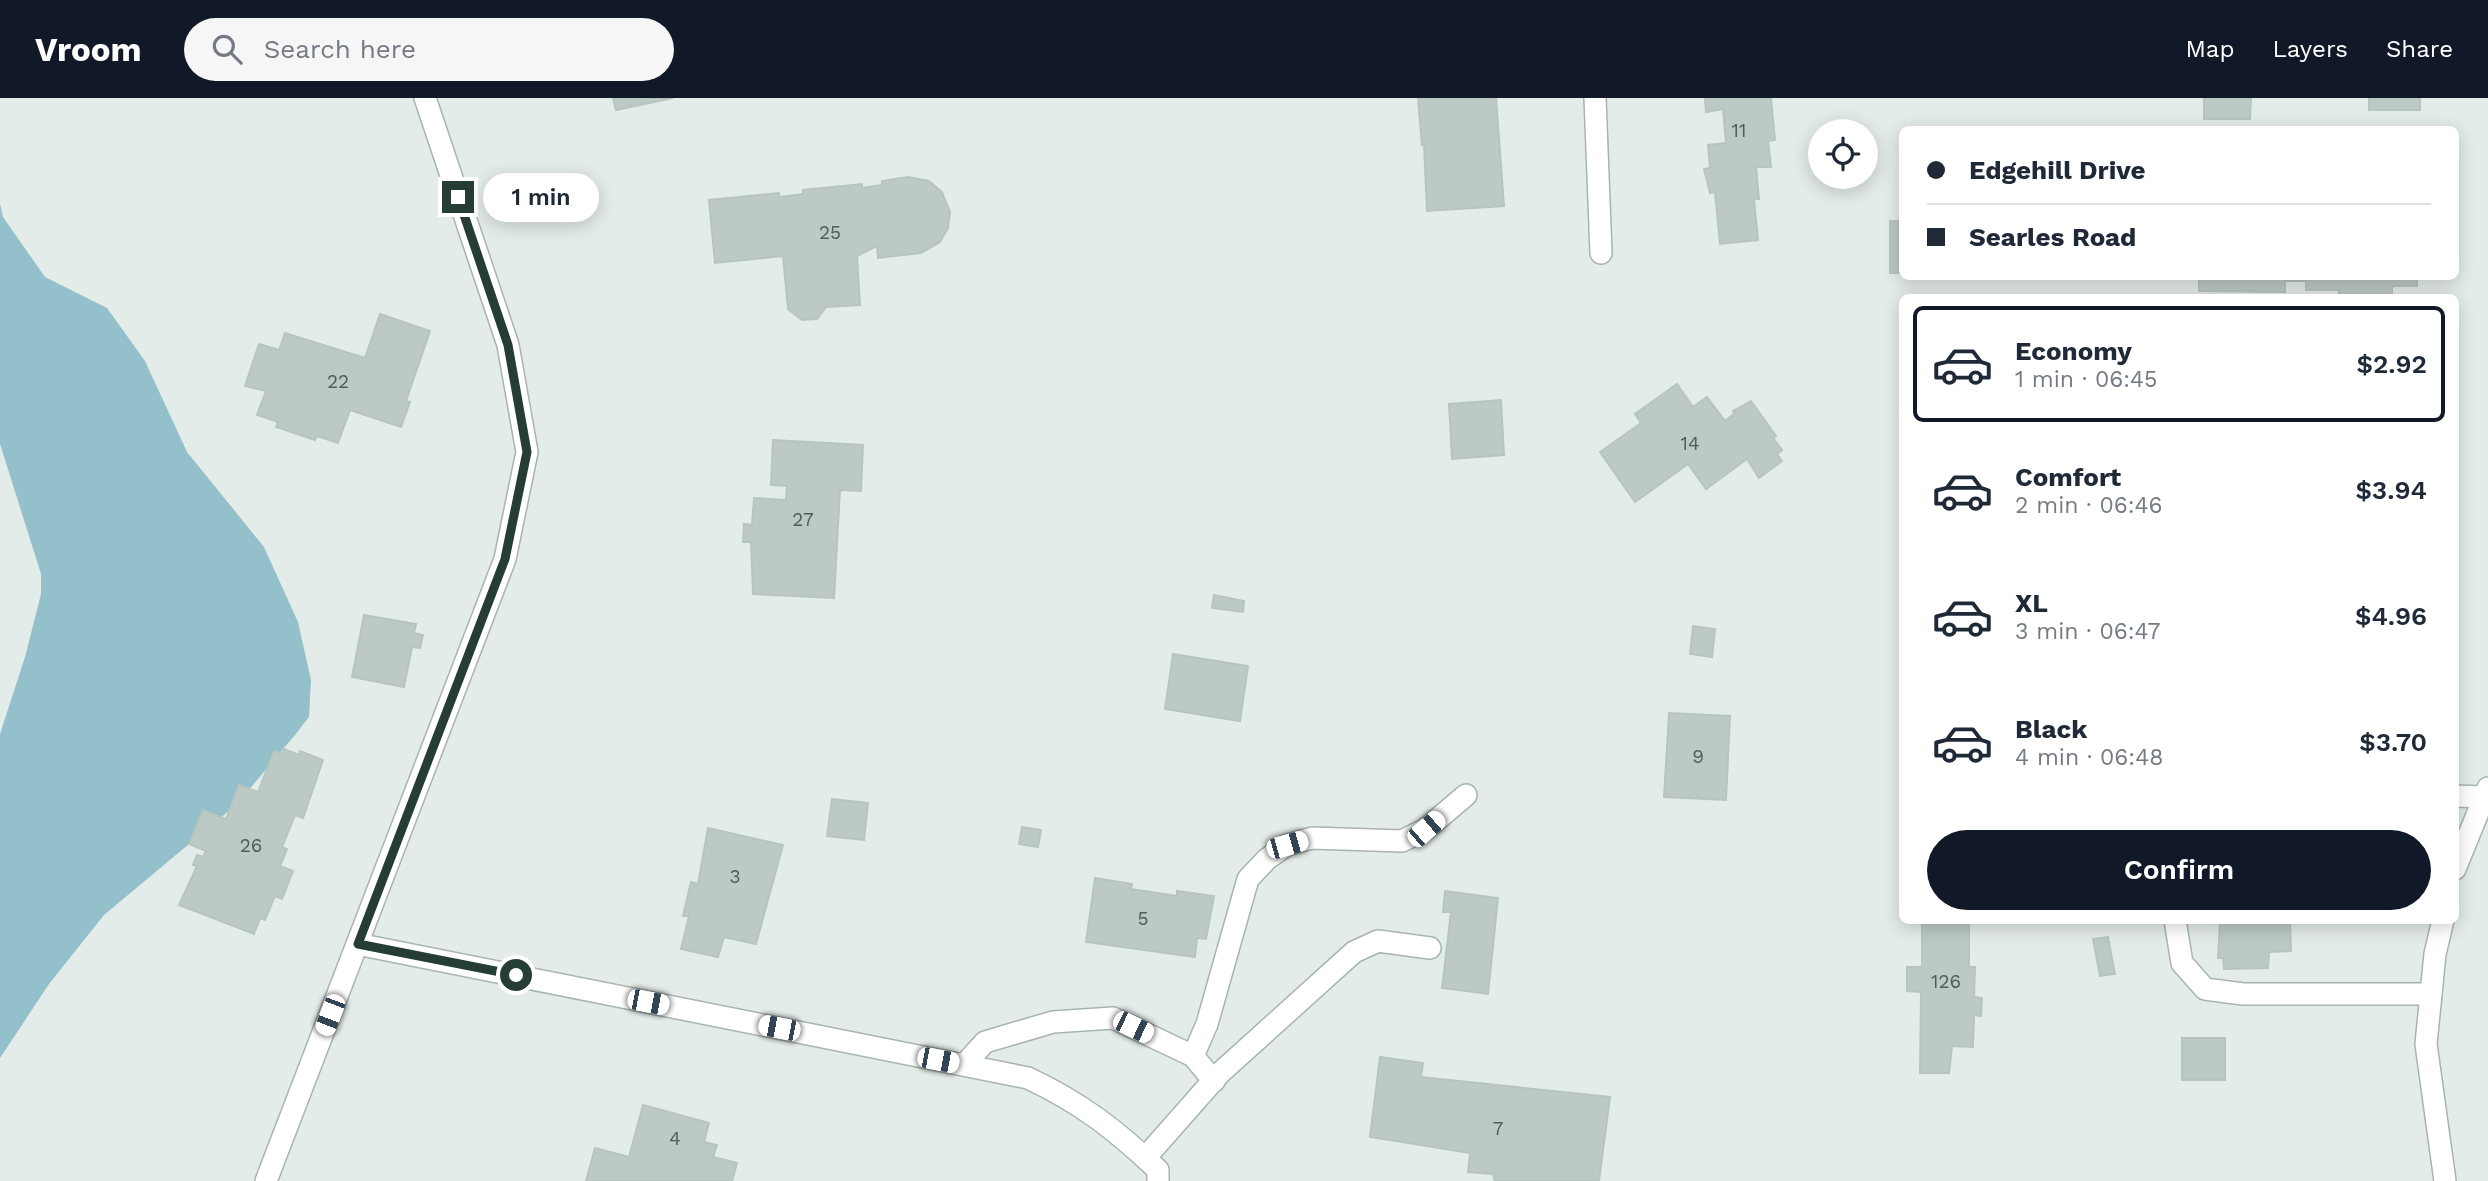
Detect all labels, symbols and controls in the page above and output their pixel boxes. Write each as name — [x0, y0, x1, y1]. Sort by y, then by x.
search box — [184, 18, 674, 81]
text: Vroom — [35, 30, 142, 69]
icon: search — [208, 30, 246, 68]
text: Search here — [264, 34, 416, 64]
text: Map — [2186, 35, 2234, 63]
text: Layers — [2272, 35, 2348, 63]
text: Share — [2386, 35, 2453, 63]
house number: 11 — [1732, 119, 1746, 142]
map controls — [1808, 119, 1878, 189]
button: locate — [1808, 119, 1878, 189]
text: Edgehill Drive — [1969, 155, 2146, 185]
callout: 1 min — [482, 172, 598, 222]
route end — [442, 181, 474, 213]
text: 1 min — [511, 184, 571, 211]
house number: 25 — [819, 221, 841, 244]
text: Searles Road — [1969, 222, 2136, 252]
icon: car — [1931, 333, 1994, 396]
text: Economy — [2015, 336, 2132, 366]
text: $2.92 — [2356, 349, 2427, 379]
text: 1 min · 06:45 — [2015, 366, 2158, 393]
house number: 22 — [327, 370, 349, 393]
house number: 14 — [1680, 432, 1700, 455]
icon: car — [1931, 459, 1994, 522]
text: Comfort — [2015, 462, 2121, 492]
text: $3.94 — [2355, 475, 2427, 505]
text: 2 min · 06:46 — [2015, 492, 2163, 519]
house number: 27 — [792, 508, 814, 531]
icon: car — [1931, 585, 1994, 648]
text: XL — [2015, 588, 2048, 618]
text: $4.96 — [2355, 601, 2427, 631]
text: 3 min · 06:47 — [2015, 618, 2160, 645]
icon: car — [1931, 711, 1994, 774]
text: Black — [2015, 714, 2087, 744]
text: $3.70 — [2359, 727, 2427, 757]
text: 4 min · 06:48 — [2015, 744, 2163, 771]
house number: 9 — [1692, 745, 1704, 768]
car — [1404, 807, 1449, 851]
car — [1264, 829, 1311, 861]
button: Confirm — [1927, 830, 2431, 910]
house number: 26 — [240, 834, 262, 857]
house number: 3 — [729, 865, 741, 888]
house number: 5 — [1137, 907, 1149, 930]
route start — [500, 959, 532, 991]
house number: 126 — [1931, 970, 1961, 993]
car — [626, 988, 671, 1016]
car — [313, 992, 348, 1038]
car — [1110, 1008, 1157, 1046]
car — [757, 1014, 802, 1042]
car — [916, 1046, 961, 1074]
house number: 7 — [1493, 1117, 1503, 1140]
house number: 4 — [669, 1127, 681, 1150]

